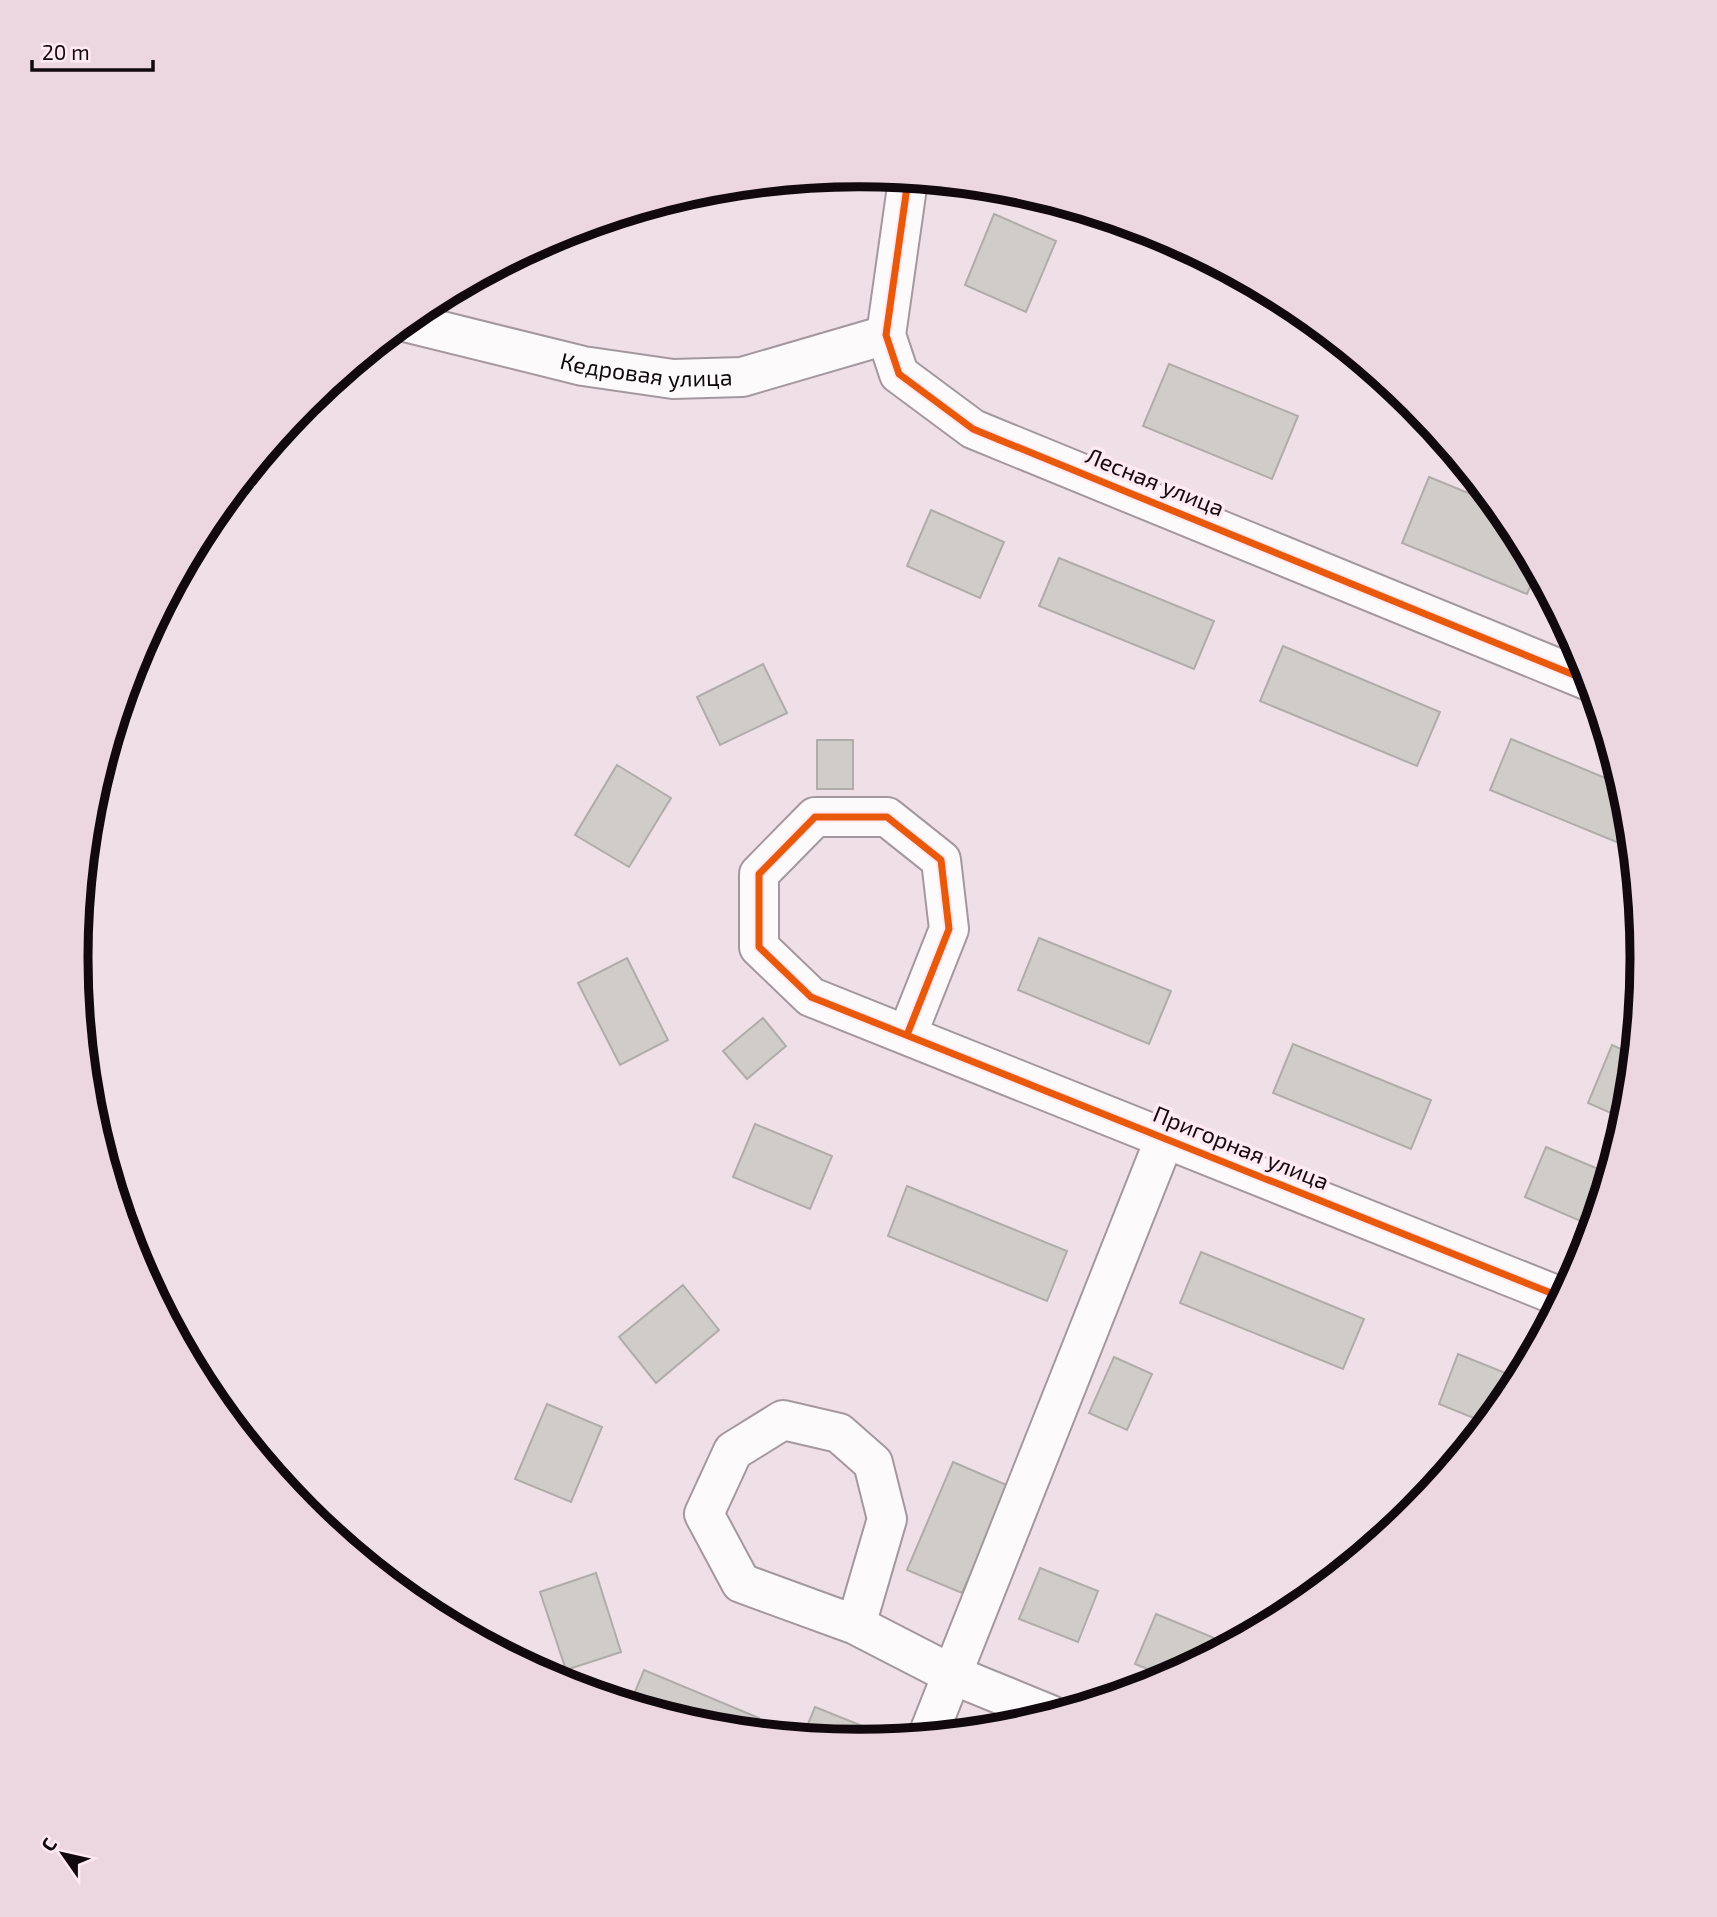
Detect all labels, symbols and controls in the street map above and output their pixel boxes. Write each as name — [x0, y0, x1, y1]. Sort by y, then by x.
scale bar — [32, 28, 152, 72]
text: 20 m — [42, 39, 90, 64]
street label: Кедровая улица — [558, 346, 733, 393]
street label: Лесная улица — [1082, 441, 1229, 522]
street label: Пригорная улица — [1149, 1099, 1333, 1196]
north arrow — [28, 1819, 98, 1889]
text: С — [36, 1833, 61, 1855]

